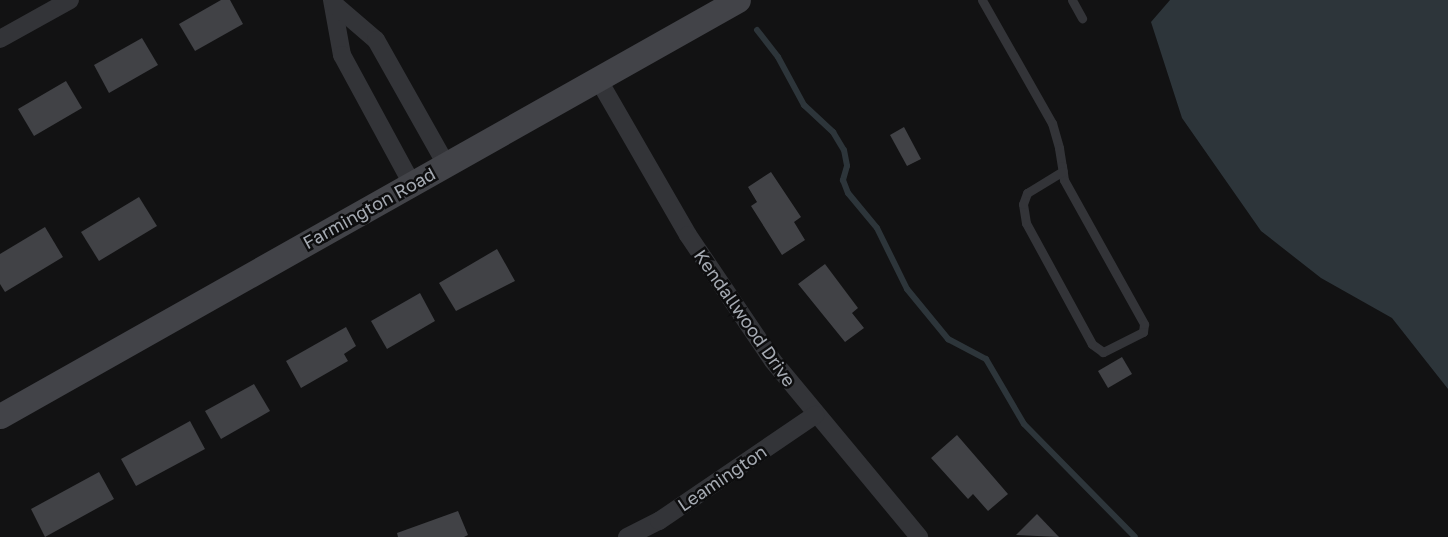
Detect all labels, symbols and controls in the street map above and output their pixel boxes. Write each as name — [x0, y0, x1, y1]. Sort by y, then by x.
street label: Farmington Road — [299, 163, 439, 253]
street label: Kendallwood Drive — [690, 245, 800, 391]
street label: Leamington — [673, 440, 771, 516]

